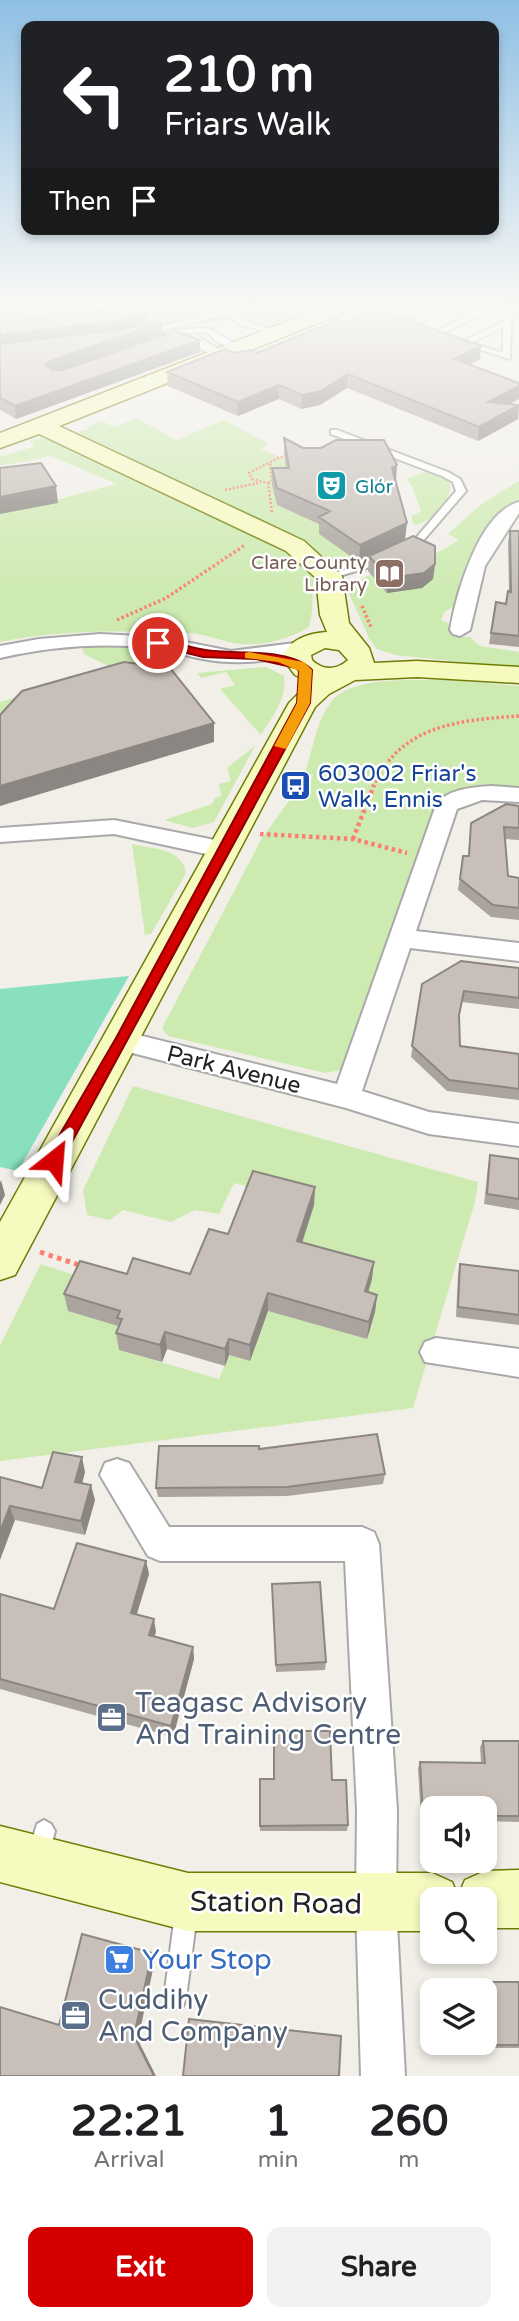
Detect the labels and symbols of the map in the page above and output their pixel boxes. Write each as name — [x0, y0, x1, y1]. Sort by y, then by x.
theatre icon: Glór — [315, 469, 349, 503]
place label: Glór — [355, 476, 394, 498]
place label: Clare County Library — [251, 552, 367, 596]
library icon: Clare County Library — [373, 556, 407, 590]
pin — [128, 613, 188, 673]
place label: 603002 Friar's Walk, Ennis — [318, 760, 476, 814]
bus stop icon: 603002 Friar's Walk, Ennis — [278, 769, 312, 803]
street label: Park Avenue — [164, 1040, 304, 1100]
position arrow — [17, 1123, 91, 1197]
place label: Teagasc Advisory And Training Centre — [135, 1686, 401, 1752]
office icon: Teagasc Advisory And Training Centre — [95, 1701, 129, 1735]
street label: Station Road — [190, 1885, 362, 1921]
supermarket icon: Your Stop — [102, 1942, 136, 1976]
place label: Your Stop — [142, 1943, 272, 1977]
place label: Cuddihy And Company — [98, 1983, 288, 2049]
office icon: Cuddihy And Company — [58, 1998, 92, 2032]

